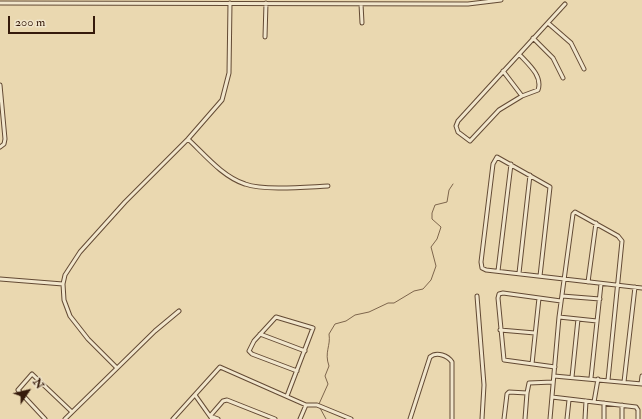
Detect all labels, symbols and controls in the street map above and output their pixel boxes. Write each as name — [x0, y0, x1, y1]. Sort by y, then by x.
scale bar — [10, 8, 97, 34]
text: 200 m — [15, 15, 45, 30]
north arrow — [8, 371, 48, 411]
text: N — [30, 376, 46, 392]

